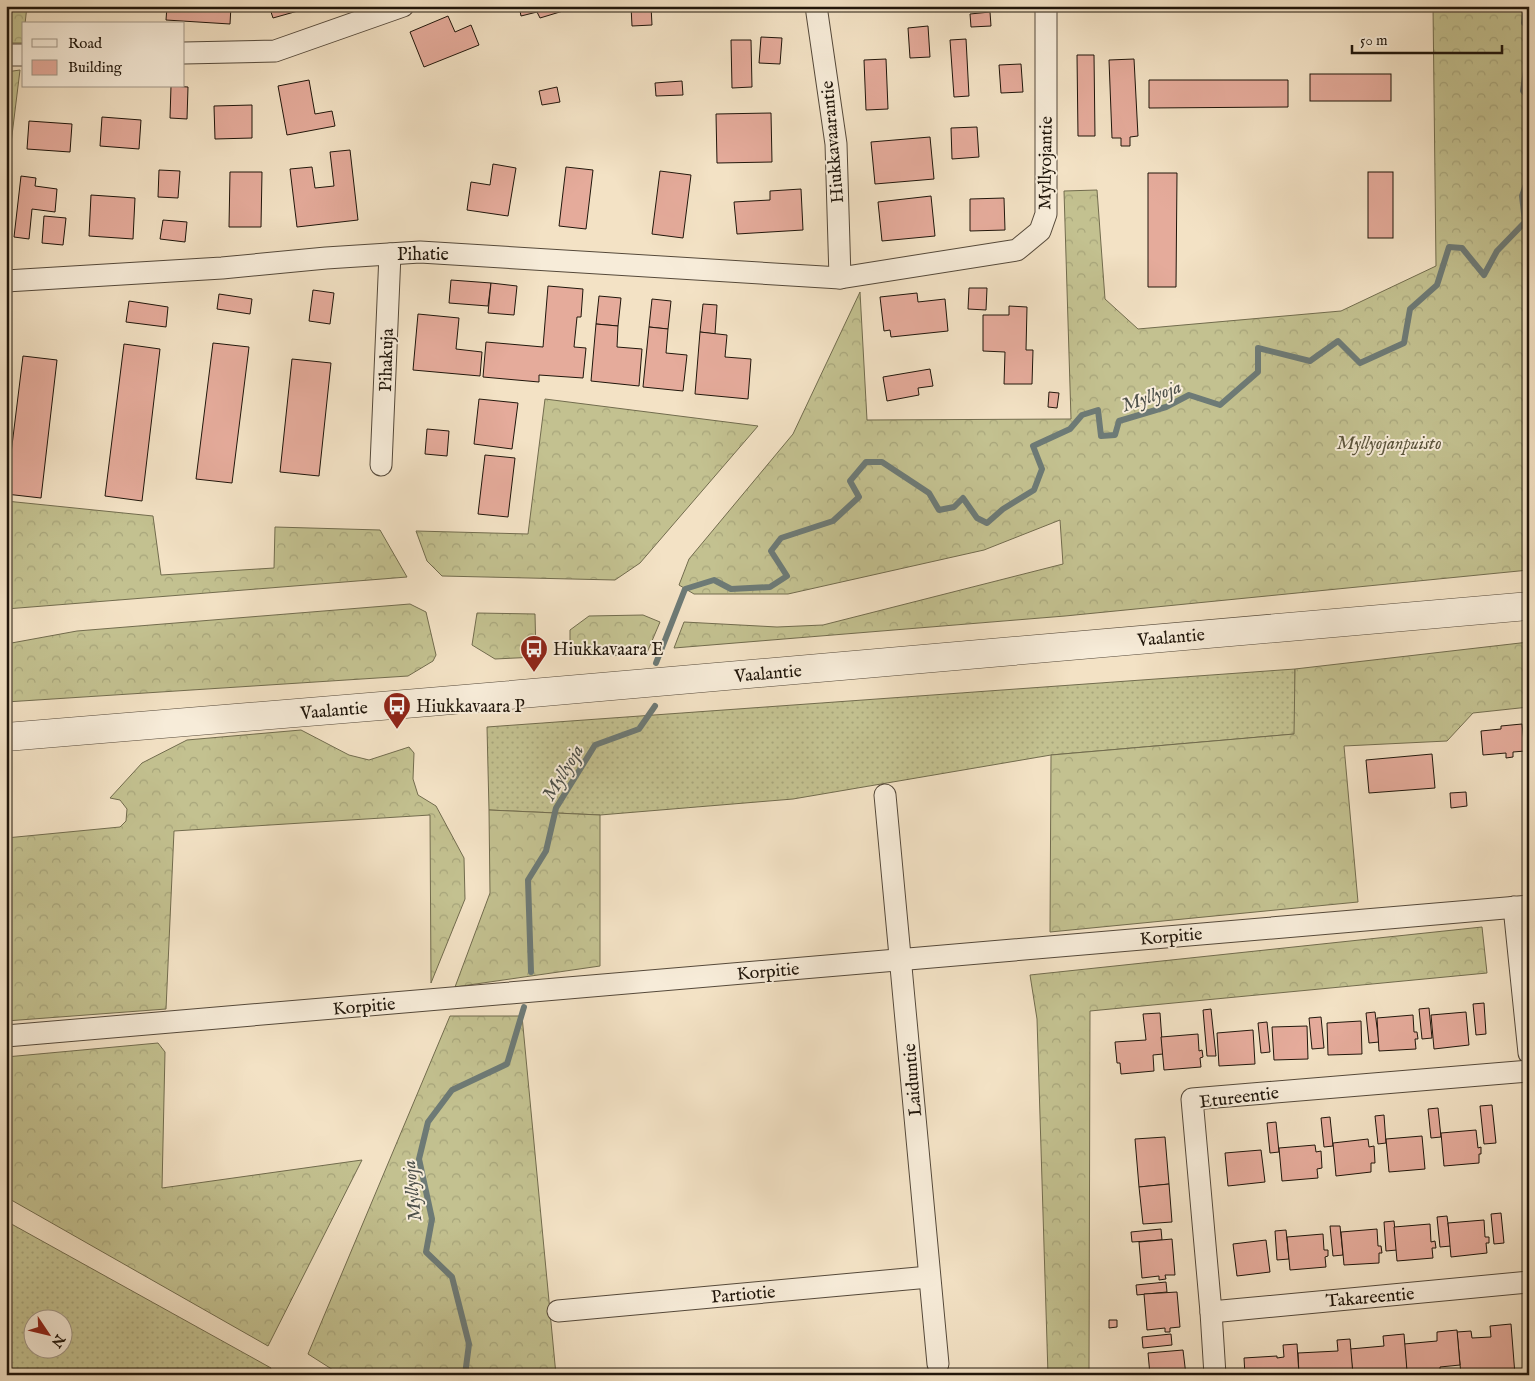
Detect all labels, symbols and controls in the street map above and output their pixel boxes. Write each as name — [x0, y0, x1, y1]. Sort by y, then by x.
legend — [22, 22, 185, 88]
scale bar — [1352, 22, 1502, 54]
text: 50 m — [1360, 31, 1388, 50]
text: Road — [68, 34, 103, 53]
text: Building — [68, 58, 123, 77]
street label: Hiukkavaarantie — [817, 80, 850, 204]
street label: Myllyojantie — [1034, 116, 1059, 210]
street label: Pihatie — [397, 244, 449, 267]
street label: Pihakuja — [375, 328, 400, 392]
water label: Myllyoja — [1119, 375, 1185, 418]
park label: Myllyojanpuisto — [1337, 433, 1442, 456]
street label: Vaalantie — [1135, 624, 1206, 653]
bus stop icon: Hiukkavaara E — [519, 634, 549, 673]
place label: Hiukkavaara E — [553, 639, 664, 662]
street label: Vaalantie — [732, 660, 803, 689]
bus stop icon: Hiukkavaara P — [382, 691, 412, 730]
place label: Hiukkavaara P — [416, 696, 525, 719]
street label: Vaalantie — [298, 697, 369, 726]
water label: Myllyoja — [538, 740, 590, 806]
street label: Korpitie — [1139, 923, 1203, 952]
street label: Korpitie — [736, 958, 800, 987]
street label: Korpitie — [332, 993, 396, 1022]
street label: Laiduntie — [899, 1043, 928, 1117]
street label: Etureentie — [1198, 1082, 1280, 1115]
water label: Myllyoja — [398, 1159, 428, 1223]
street label: Partiotie — [710, 1281, 776, 1310]
street label: Takareentie — [1325, 1283, 1415, 1314]
north arrow — [22, 1308, 72, 1358]
text: N — [47, 1330, 69, 1351]

